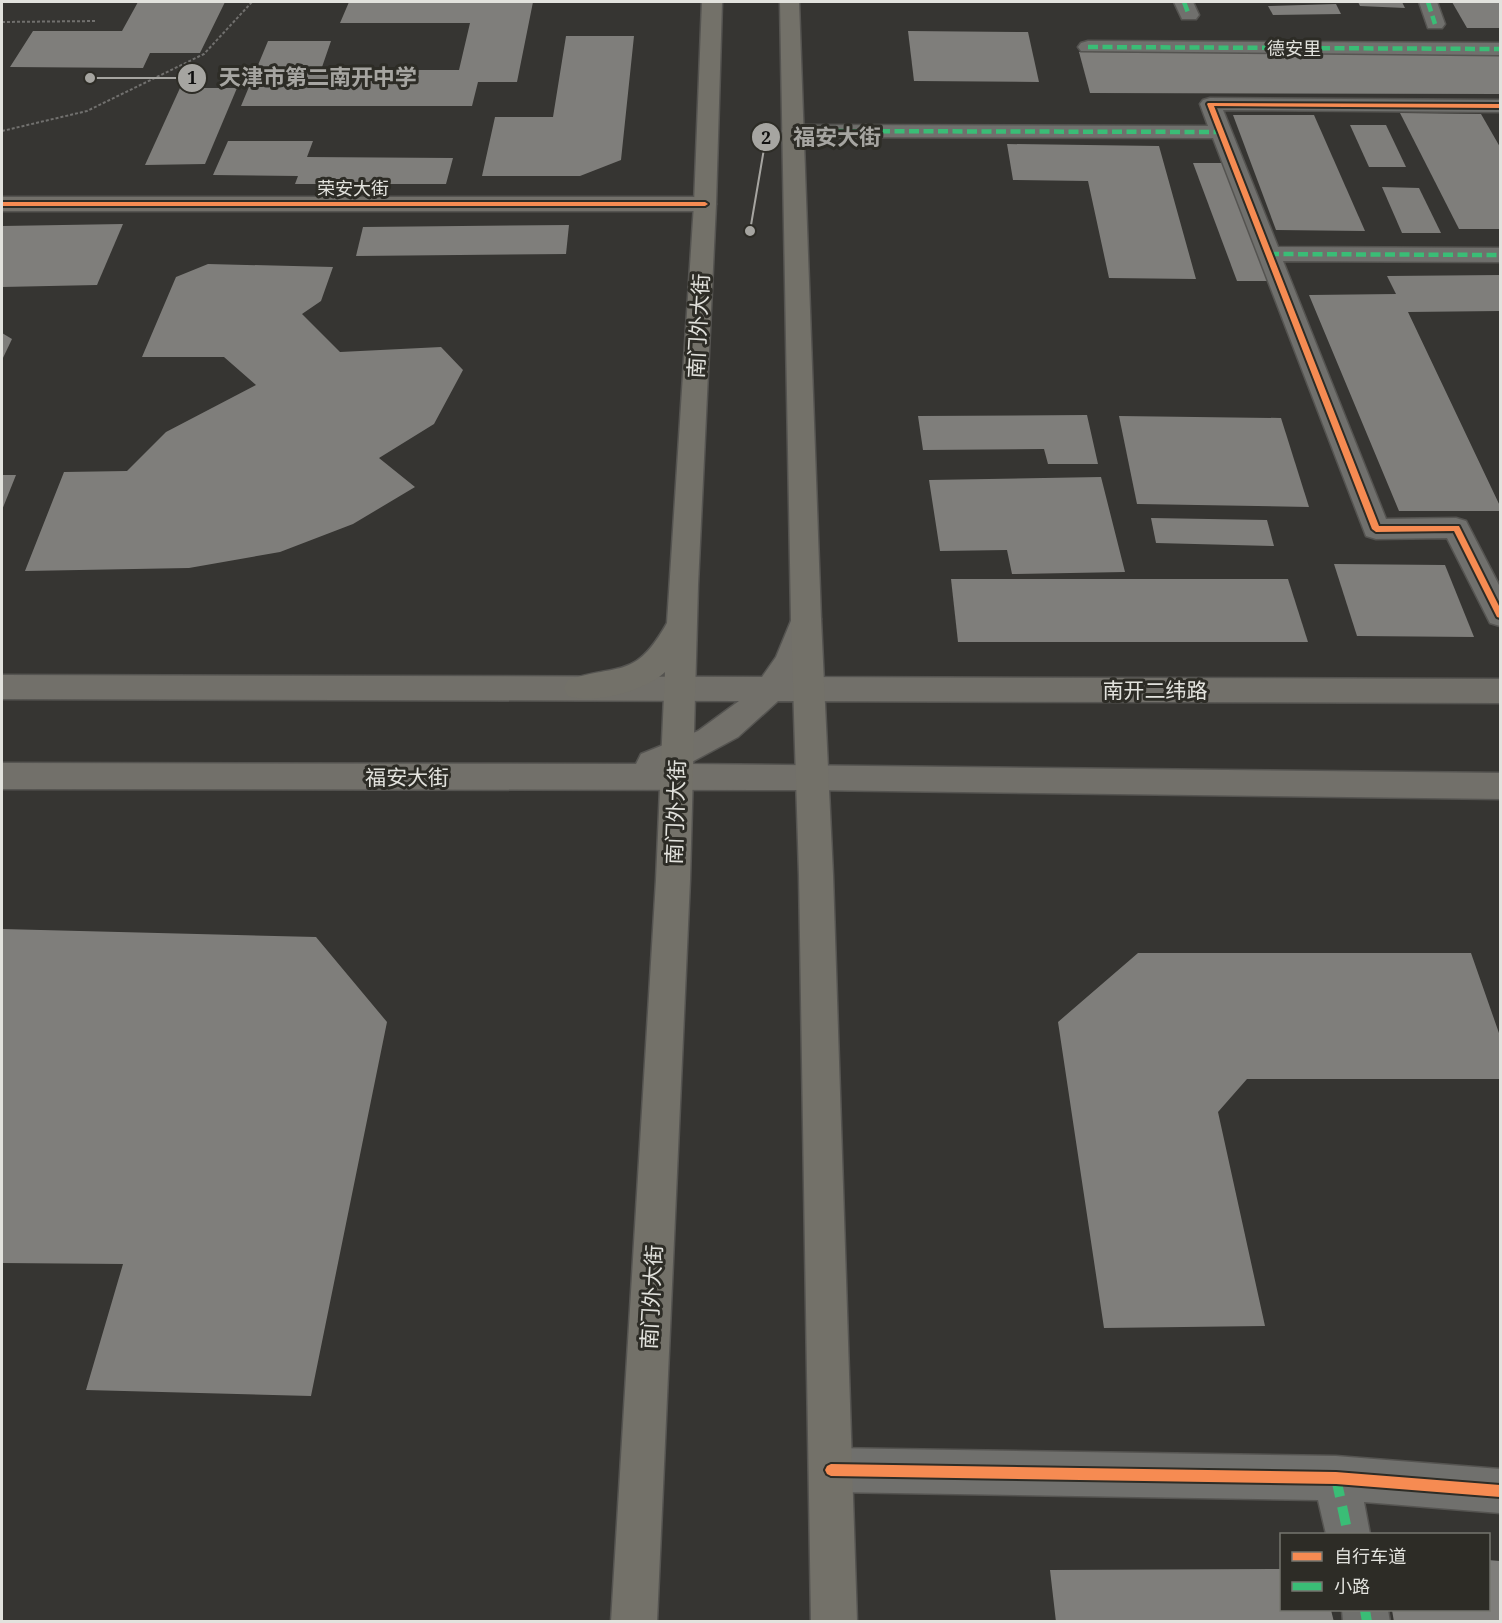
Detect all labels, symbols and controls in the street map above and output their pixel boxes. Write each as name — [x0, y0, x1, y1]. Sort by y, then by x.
street label: 德安里 — [1267, 36, 1321, 60]
callout: 天津市第二南开中学 — [177, 58, 429, 98]
text: 天津市第二南开中学 — [219, 61, 417, 91]
text: 1 — [187, 65, 197, 89]
callout: 福安大街 — [751, 117, 893, 157]
text: 福安大街 — [793, 121, 881, 151]
text: 2 — [761, 125, 771, 149]
street label: 荣安大街 — [317, 176, 389, 200]
street label: 南门外大街 — [681, 273, 715, 379]
street label: 南开二纬路 — [1103, 676, 1208, 704]
street label: 南门外大街 — [659, 759, 691, 865]
street label: 福安大街 — [365, 763, 449, 791]
street label: 南门外大街 — [634, 1244, 668, 1350]
legend — [1280, 1533, 1490, 1611]
text: 自行车道 — [1334, 1544, 1406, 1568]
text: 小路 — [1334, 1574, 1370, 1598]

